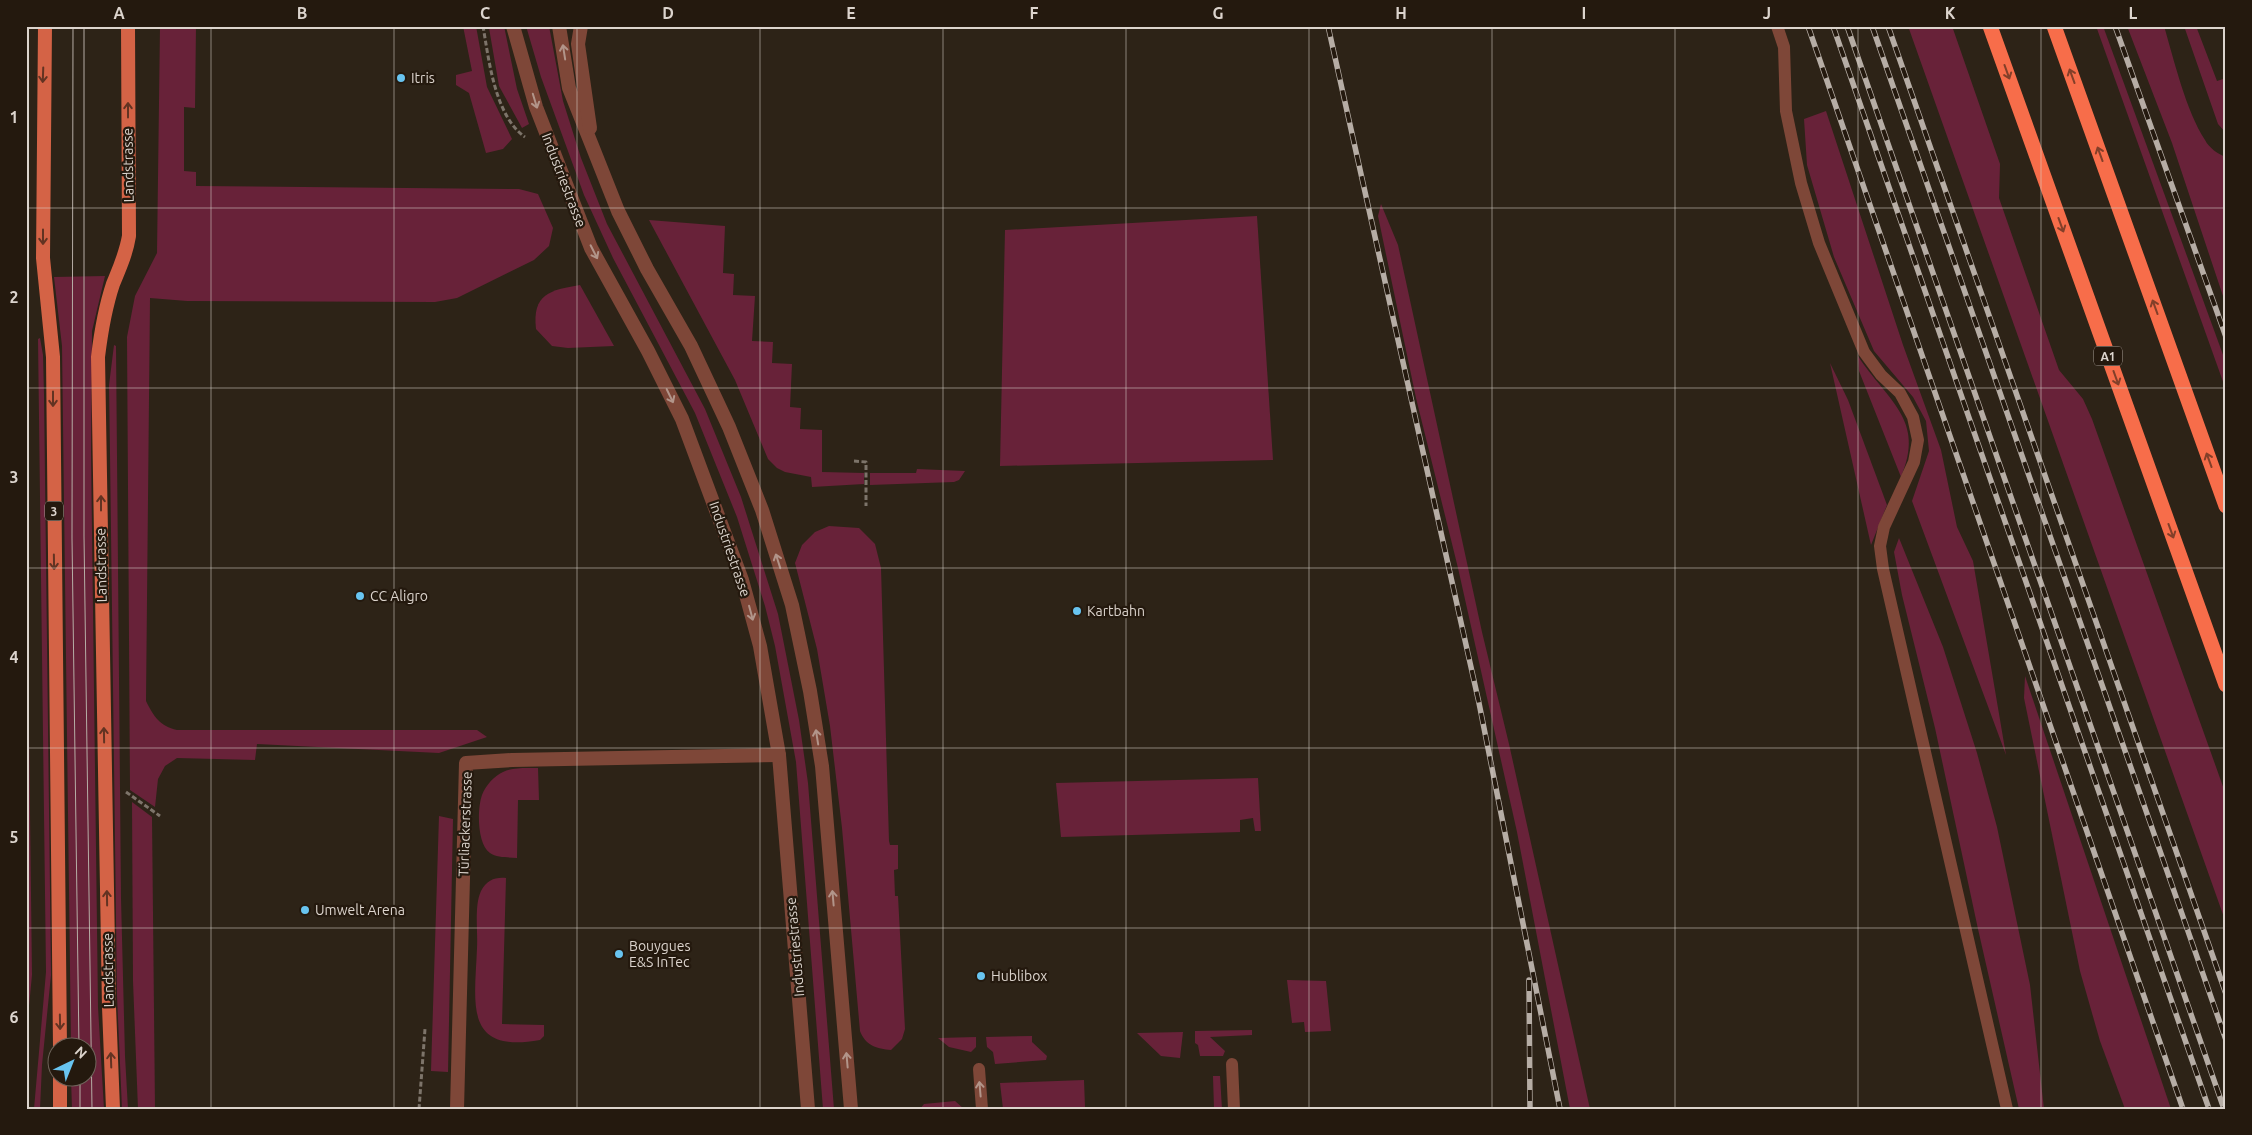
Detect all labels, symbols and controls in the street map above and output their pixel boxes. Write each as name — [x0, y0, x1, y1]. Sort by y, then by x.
text: A — [113, 4, 125, 22]
text: B — [297, 4, 307, 22]
text: C — [480, 4, 490, 22]
text: D — [662, 4, 674, 22]
text: E — [846, 4, 856, 22]
text: F — [1030, 4, 1039, 22]
text: G — [1212, 4, 1224, 22]
text: H — [1395, 4, 1407, 22]
text: I — [1582, 4, 1586, 22]
text: J — [1763, 4, 1771, 22]
text: K — [1945, 4, 1956, 22]
text: L — [2129, 4, 2138, 22]
one-way arrow — [558, 44, 568, 60]
one-way arrow — [2003, 64, 2012, 79]
one-way arrow — [39, 67, 48, 83]
one-way arrow — [2067, 69, 2076, 84]
place label: Itris — [411, 70, 435, 86]
marker: Itris — [395, 72, 407, 84]
one-way arrow — [530, 93, 540, 109]
one-way arrow — [123, 102, 133, 118]
text: 1 — [9, 108, 19, 126]
street label: Landstrasse — [119, 128, 137, 202]
street label: Industriestrasse — [539, 131, 589, 229]
one-way arrow — [2095, 146, 2104, 162]
one-way arrow — [2057, 217, 2066, 232]
one-way arrow — [38, 229, 48, 245]
one-way arrow — [589, 245, 599, 260]
text: 2 — [9, 288, 19, 306]
one-way arrow — [2150, 299, 2159, 315]
road number: A1 — [2094, 346, 2122, 366]
one-way arrow — [2112, 370, 2121, 385]
one-way arrow — [665, 388, 675, 403]
one-way arrow — [48, 391, 58, 407]
one-way arrow — [2204, 452, 2213, 468]
text: 3 — [9, 468, 19, 486]
one-way arrow — [96, 495, 106, 511]
street label: Industriestrasse — [706, 499, 754, 599]
road number: 3 — [45, 502, 63, 520]
one-way arrow — [2167, 523, 2176, 538]
street label: Landstrasse — [92, 528, 110, 602]
one-way arrow — [50, 554, 59, 570]
one-way arrow — [773, 554, 782, 570]
place label: CC Aligro — [370, 588, 428, 604]
marker: CC Aligro — [354, 590, 366, 602]
place label: Kartbahn — [1087, 603, 1145, 619]
one-way arrow — [747, 605, 756, 621]
marker: Kartbahn — [1071, 605, 1083, 617]
text: 4 — [9, 648, 19, 666]
one-way arrow — [99, 727, 109, 744]
one-way arrow — [812, 729, 822, 745]
street label: Türliackerstrasse — [455, 771, 475, 877]
text: 5 — [9, 828, 19, 846]
one-way arrow — [102, 890, 112, 906]
one-way arrow — [829, 891, 838, 907]
street label: Industriestrasse — [783, 897, 807, 997]
place label: Umwelt Arena — [315, 902, 405, 918]
marker: Umwelt Arena — [299, 904, 311, 916]
street label: Landstrasse — [99, 933, 117, 1007]
place label: Bouygues E&S InTec — [629, 938, 691, 970]
marker: Bouygues E&S InTec — [613, 948, 625, 960]
place label: Hublibox — [991, 968, 1047, 984]
marker: Hublibox — [975, 970, 987, 982]
text: 6 — [9, 1008, 19, 1026]
one-way arrow — [55, 1014, 65, 1030]
north arrow — [48, 1038, 98, 1088]
text: N — [72, 1043, 90, 1062]
one-way arrow — [106, 1052, 115, 1068]
one-way arrow — [843, 1052, 852, 1068]
one-way arrow — [976, 1081, 985, 1097]

